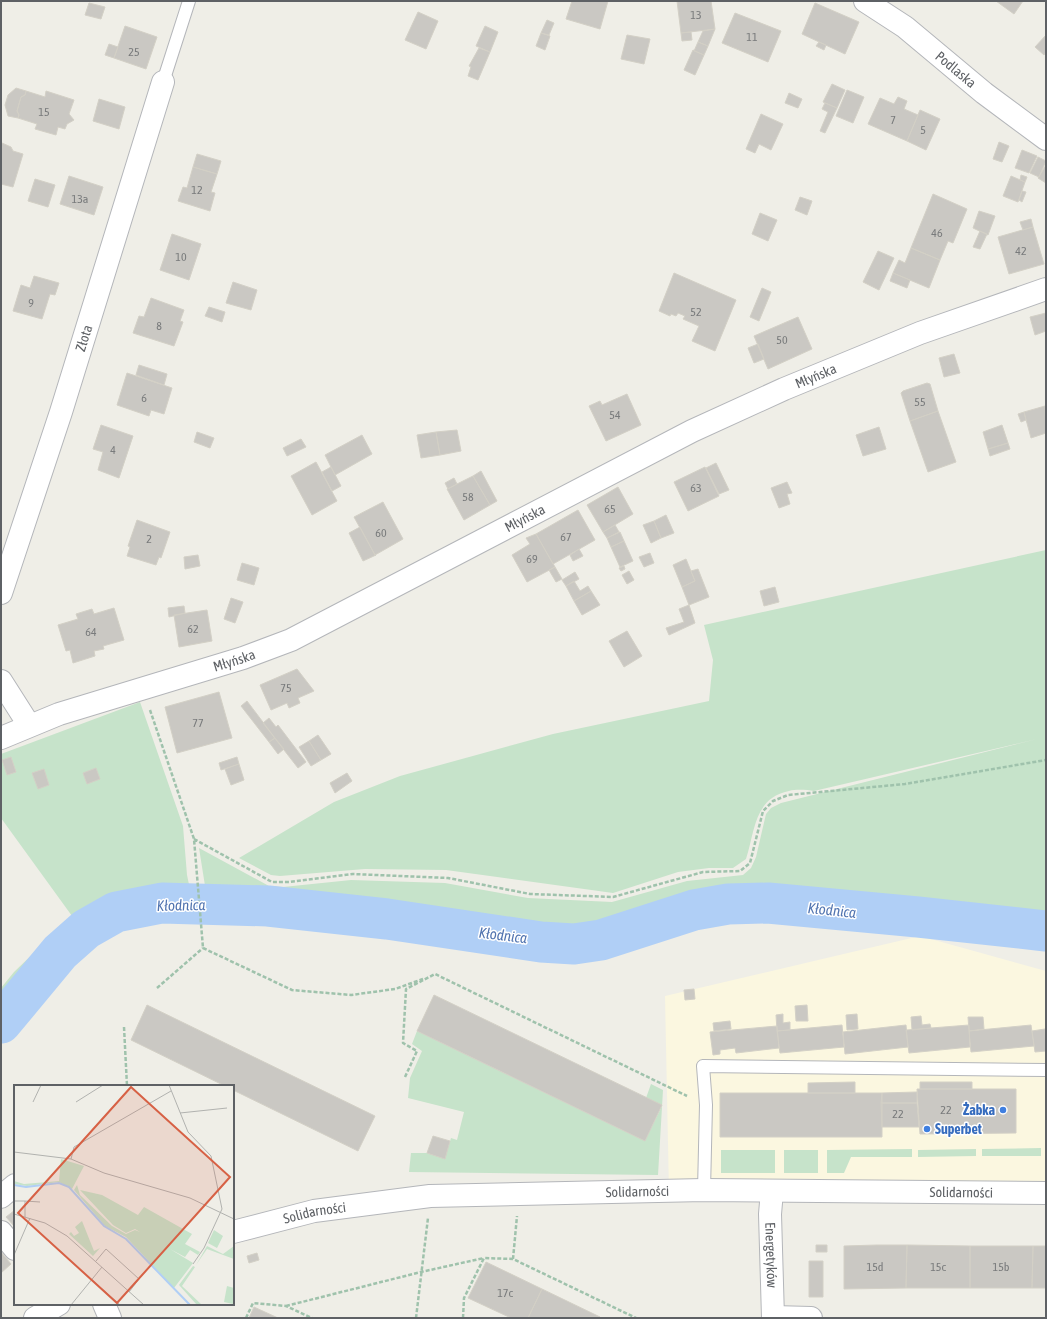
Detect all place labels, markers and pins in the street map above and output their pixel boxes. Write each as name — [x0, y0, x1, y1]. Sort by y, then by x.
place label: Żabka — [963, 1101, 995, 1118]
marker: Żabka — [998, 1105, 1008, 1115]
place label: Superbet — [935, 1121, 982, 1137]
marker: Superbet — [922, 1124, 932, 1134]

